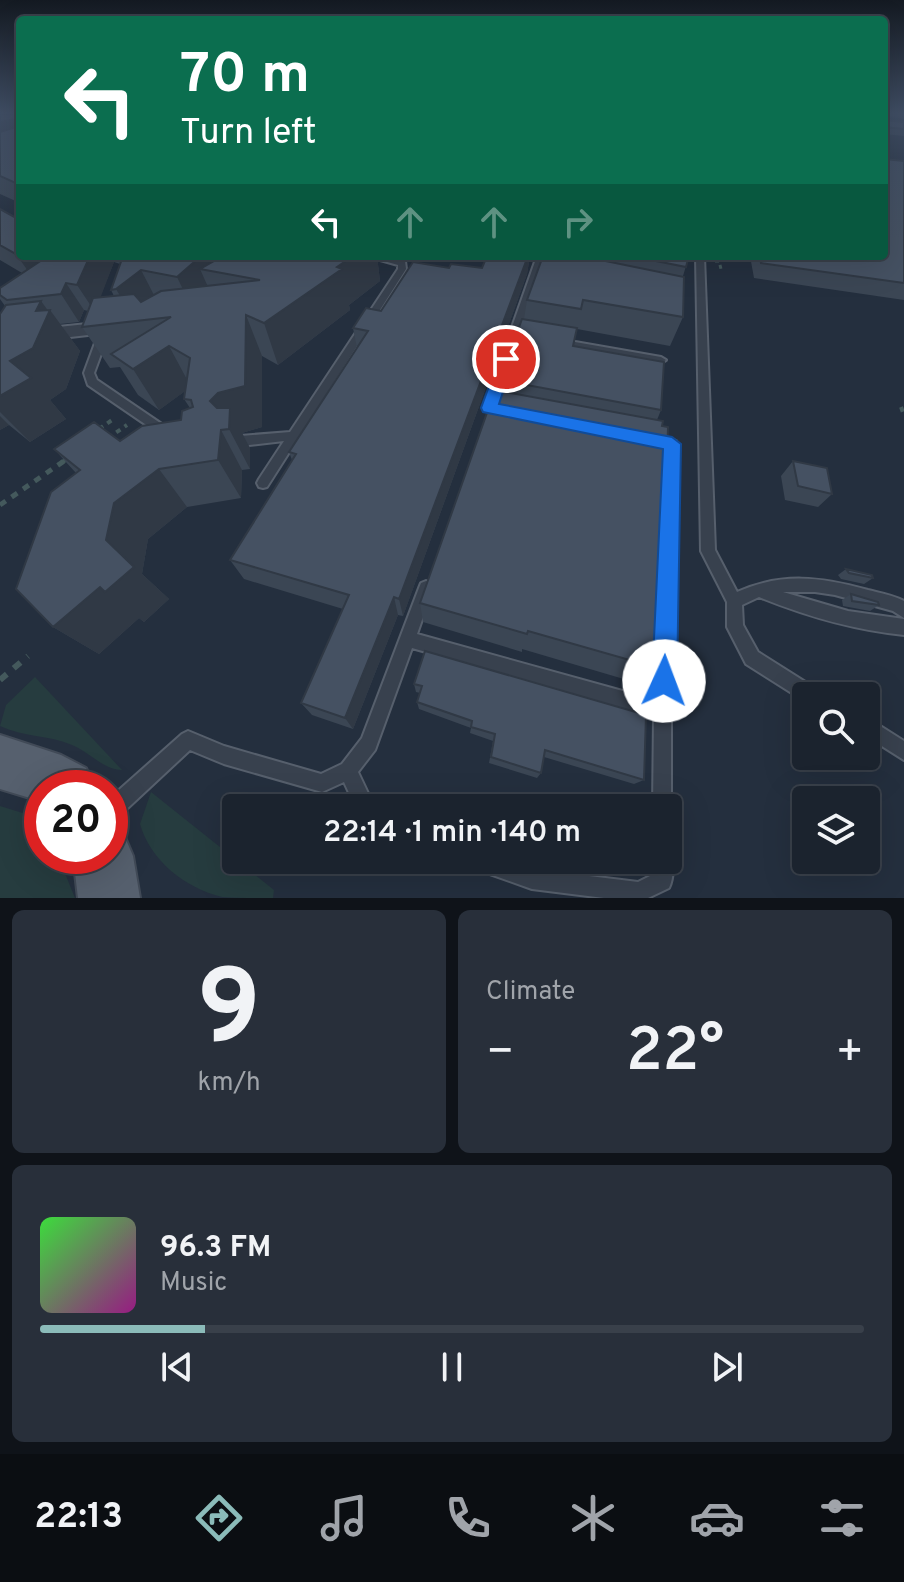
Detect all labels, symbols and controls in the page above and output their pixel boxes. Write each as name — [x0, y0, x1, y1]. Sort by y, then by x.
text: 70 m — [180, 42, 310, 112]
icon: left — [48, 48, 152, 152]
text: Turn left — [180, 111, 317, 157]
icon: left — [304, 200, 348, 244]
icon: ahead — [388, 200, 432, 244]
icon: ahead — [472, 200, 516, 244]
icon: right — [556, 200, 600, 244]
pin — [472, 325, 540, 393]
icon: arrive — [484, 337, 528, 381]
position arrow — [622, 639, 706, 723]
map controls — [792, 682, 880, 874]
button: search — [792, 682, 880, 770]
speed limit sign: 20 — [24, 770, 128, 874]
button: layers — [792, 786, 880, 874]
text: 22:14 · 1 min · 140 m — [323, 815, 581, 852]
text: 9 — [197, 949, 261, 1081]
text: Climate — [486, 976, 575, 1009]
text: 22° — [626, 1016, 724, 1092]
text: − — [486, 1026, 514, 1082]
text: + — [836, 1026, 864, 1082]
text: km/h — [197, 1067, 261, 1100]
text: 96.3 FM — [160, 1230, 271, 1267]
text: Music — [160, 1267, 227, 1300]
icon: previous — [155, 1345, 199, 1389]
icon: pause — [430, 1345, 474, 1389]
icon: next — [705, 1345, 749, 1389]
icon: directions — [191, 1490, 247, 1546]
icon: music — [316, 1490, 372, 1546]
icon: phone — [440, 1490, 496, 1546]
icon: climate — [565, 1490, 621, 1546]
icon: car — [689, 1490, 745, 1546]
icon: filters — [814, 1490, 870, 1546]
text: 22:13 — [34, 1495, 123, 1541]

